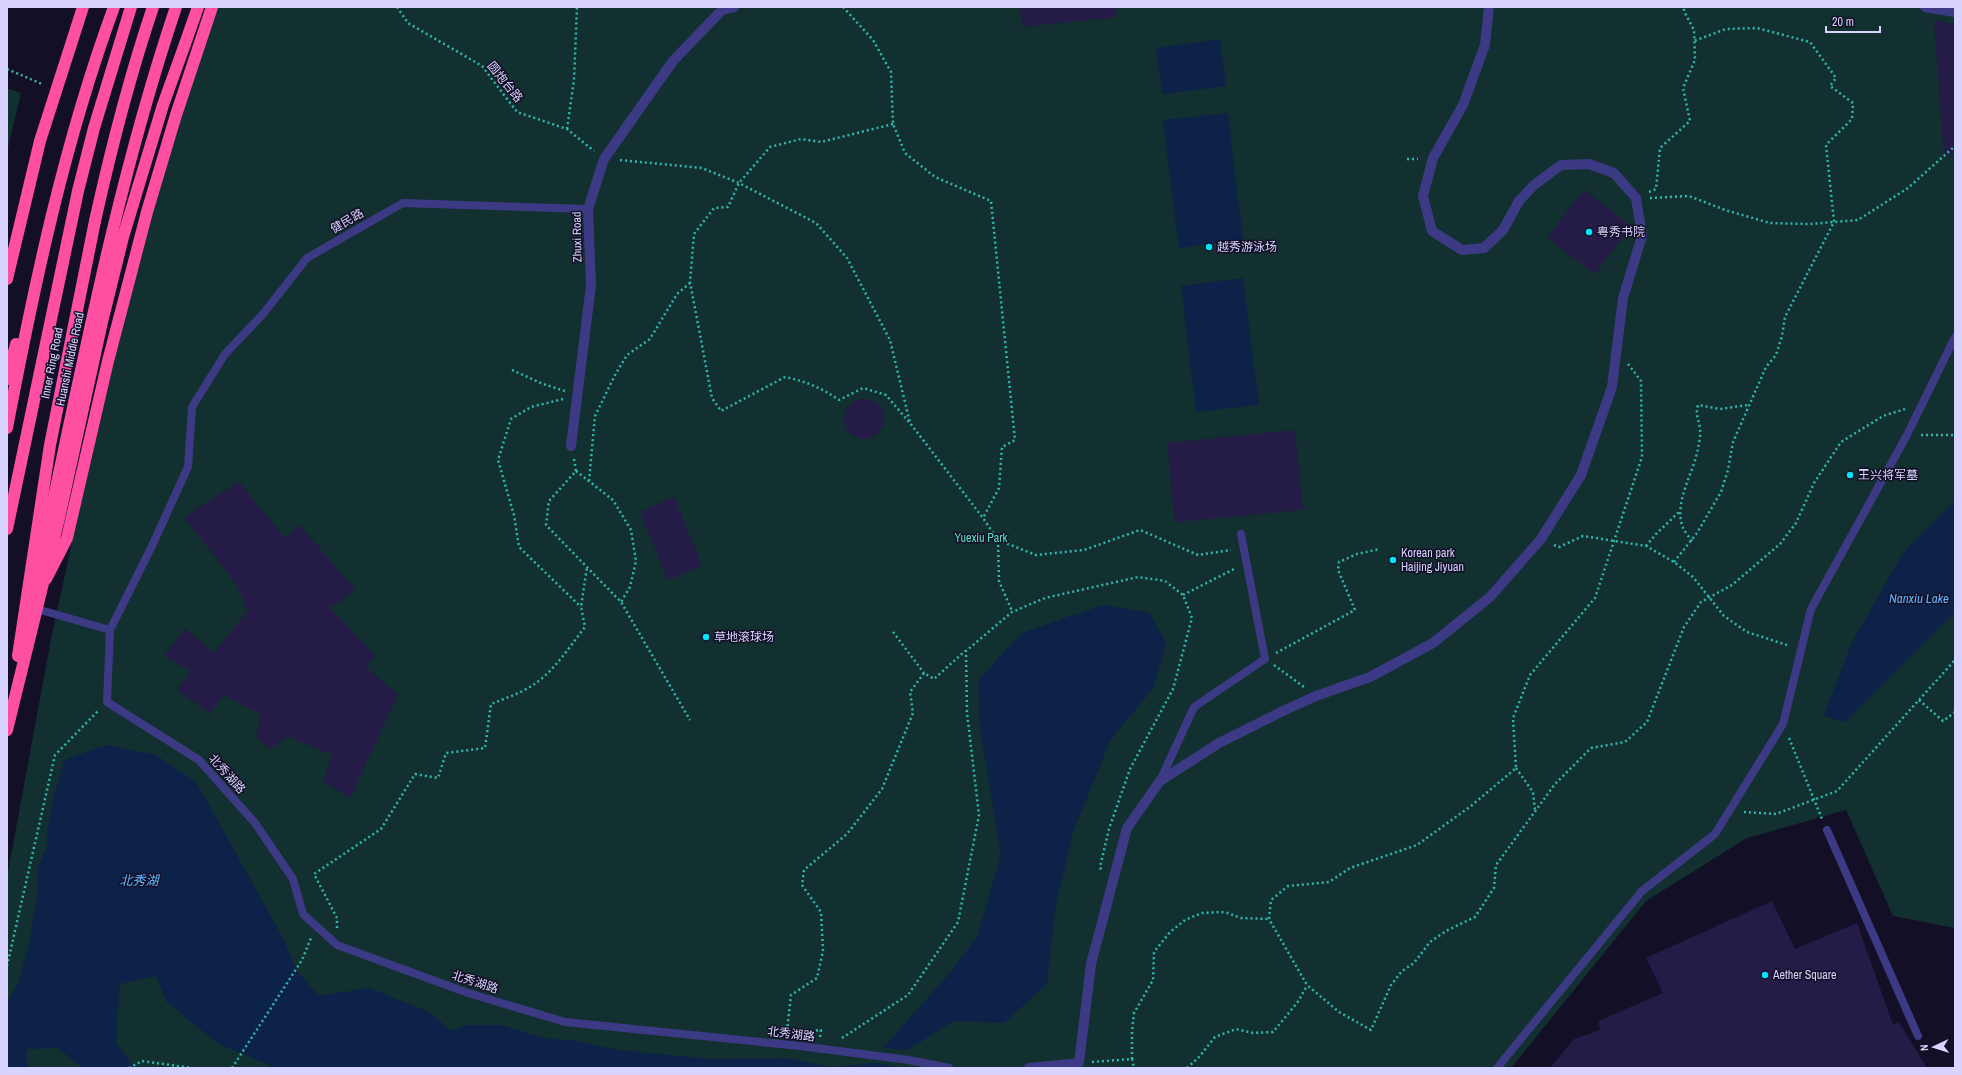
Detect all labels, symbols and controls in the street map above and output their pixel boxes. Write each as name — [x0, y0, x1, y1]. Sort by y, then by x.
scale bar — [1826, 8, 1880, 34]
text: 20 m — [1832, 14, 1854, 30]
street label: 圆炮台路 — [484, 58, 526, 106]
street label: 健民路 — [327, 205, 367, 237]
street label: Zhuxi Road — [569, 211, 585, 263]
place label: 粤秀书院 — [1597, 224, 1645, 240]
marker: 粤秀书院 — [1584, 227, 1594, 237]
place label: 越秀游泳场 — [1217, 239, 1277, 255]
marker: 越秀游泳场 — [1204, 242, 1214, 252]
street label: Huanshi Middle Road — [52, 311, 88, 407]
street label: Inner Ring Road — [37, 326, 67, 400]
place label: 王兴将军墓 — [1858, 467, 1918, 483]
marker: 王兴将军墓 — [1845, 470, 1855, 480]
park label: Yuexiu Park — [954, 530, 1008, 546]
place label: Korean park Haijing Jiyuan — [1401, 545, 1464, 575]
marker: Korean park Haijing Jiyuan — [1388, 555, 1398, 565]
water label: Nanxiu Lake — [1889, 590, 1949, 607]
place label: 草地滚球场 — [714, 629, 774, 645]
marker: 草地滚球场 — [701, 632, 711, 642]
street label: 北秀湖路 — [205, 751, 249, 797]
water label: 北秀湖 — [119, 872, 160, 889]
street label: 北秀湖路 — [450, 967, 500, 997]
place label: Aether Square — [1772, 967, 1836, 983]
marker: Aether Square — [1760, 970, 1770, 980]
street label: 北秀湖路 — [766, 1023, 816, 1045]
north arrow — [1914, 1027, 1954, 1067]
text: N — [1917, 1044, 1931, 1051]

